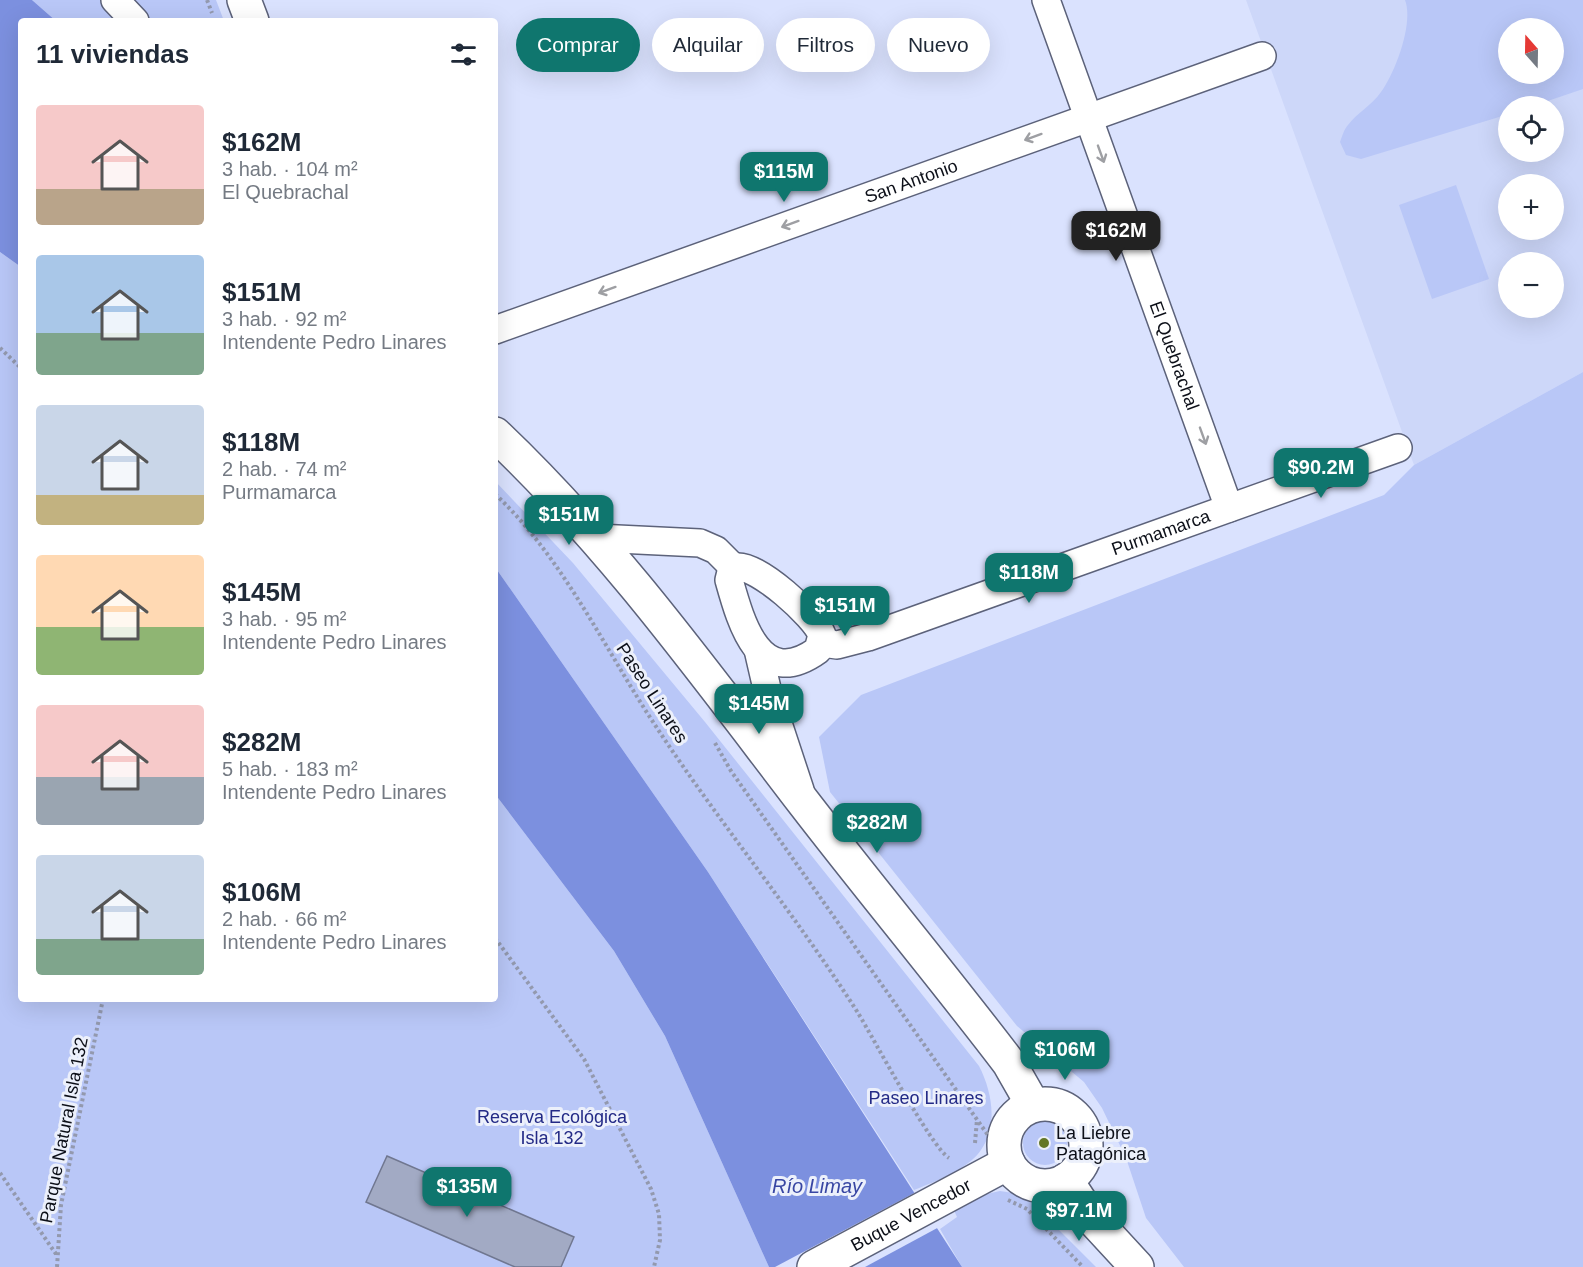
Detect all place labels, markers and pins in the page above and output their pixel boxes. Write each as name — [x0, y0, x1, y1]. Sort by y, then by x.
pin: $115M — [742, 152, 826, 203]
pin: $162M — [1074, 211, 1158, 262]
pin: $90.2M — [1272, 448, 1370, 499]
pin: $151M — [527, 495, 611, 546]
pin: $118M — [987, 553, 1071, 604]
pin: $151M — [803, 586, 887, 637]
pin: $145M — [717, 684, 801, 735]
pin: $282M — [835, 803, 919, 854]
pin: $106M — [1023, 1030, 1107, 1081]
place label: La Liebre Patagónica — [1056, 1123, 1147, 1164]
marker: La Liebre Patagónica — [1037, 1136, 1051, 1150]
pin: $135M — [425, 1167, 509, 1218]
pin: $97.1M — [1030, 1191, 1128, 1242]

